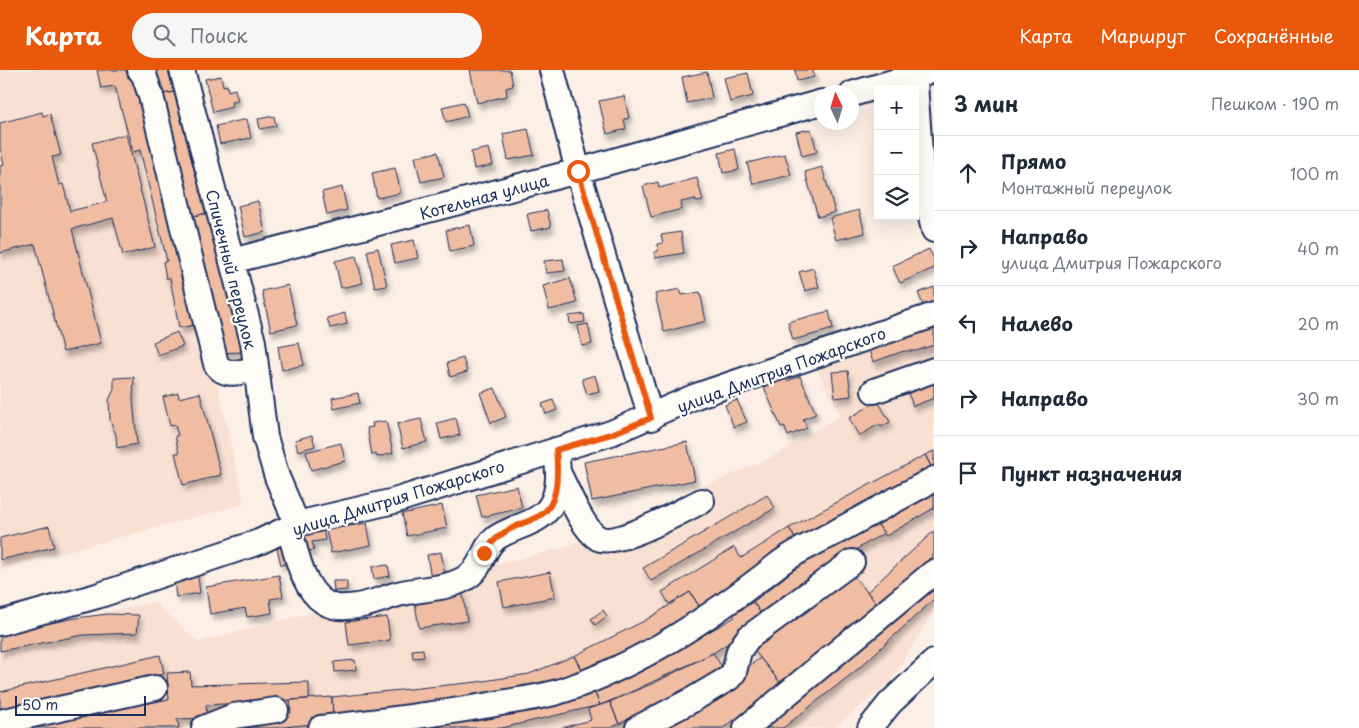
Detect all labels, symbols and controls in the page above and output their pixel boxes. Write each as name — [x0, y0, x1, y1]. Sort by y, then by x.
search box — [132, 13, 482, 58]
text: Карта — [25, 17, 102, 53]
icon: search — [150, 21, 178, 49]
text: Поиск — [190, 21, 248, 49]
text: Карта — [1020, 22, 1072, 49]
text: Маршрут — [1100, 22, 1186, 49]
text: Сохранённые — [1214, 22, 1334, 49]
north arrow — [814, 85, 859, 130]
map controls — [874, 85, 919, 220]
button: + — [874, 85, 919, 130]
text: 3 мин — [954, 87, 1018, 119]
text: Пешком · 190 m — [1211, 91, 1339, 115]
button: − — [874, 130, 919, 175]
text: Прямо — [1001, 147, 1066, 175]
icon: ahead — [954, 159, 982, 187]
route start — [567, 160, 590, 183]
text: 100 m — [1290, 161, 1339, 185]
street label: Котельная улица — [417, 167, 551, 225]
button: layers — [874, 175, 919, 220]
text: Монтажный переулок — [1001, 175, 1172, 199]
street label: Спичечный переулок — [201, 187, 264, 352]
text: Направо — [1001, 222, 1088, 250]
icon: right — [954, 234, 982, 262]
text: 40 m — [1297, 236, 1339, 260]
text: улица Дмитрия Пожарского — [1001, 250, 1222, 274]
icon: left — [954, 309, 982, 337]
text: Налево — [1001, 309, 1073, 337]
text: 20 m — [1298, 311, 1339, 335]
street label: улица Дмитрия Пожарского — [673, 320, 889, 418]
icon: right — [954, 384, 982, 412]
text: Направо — [1001, 384, 1088, 412]
text: 30 m — [1297, 386, 1339, 410]
street label: улица Дмитрия Пожарского — [289, 453, 507, 541]
icon: arrive — [954, 459, 982, 487]
text: Пункт назначения — [1001, 459, 1182, 487]
route end — [473, 542, 496, 565]
scale bar — [15, 693, 146, 716]
text: 50 m — [22, 694, 58, 715]

